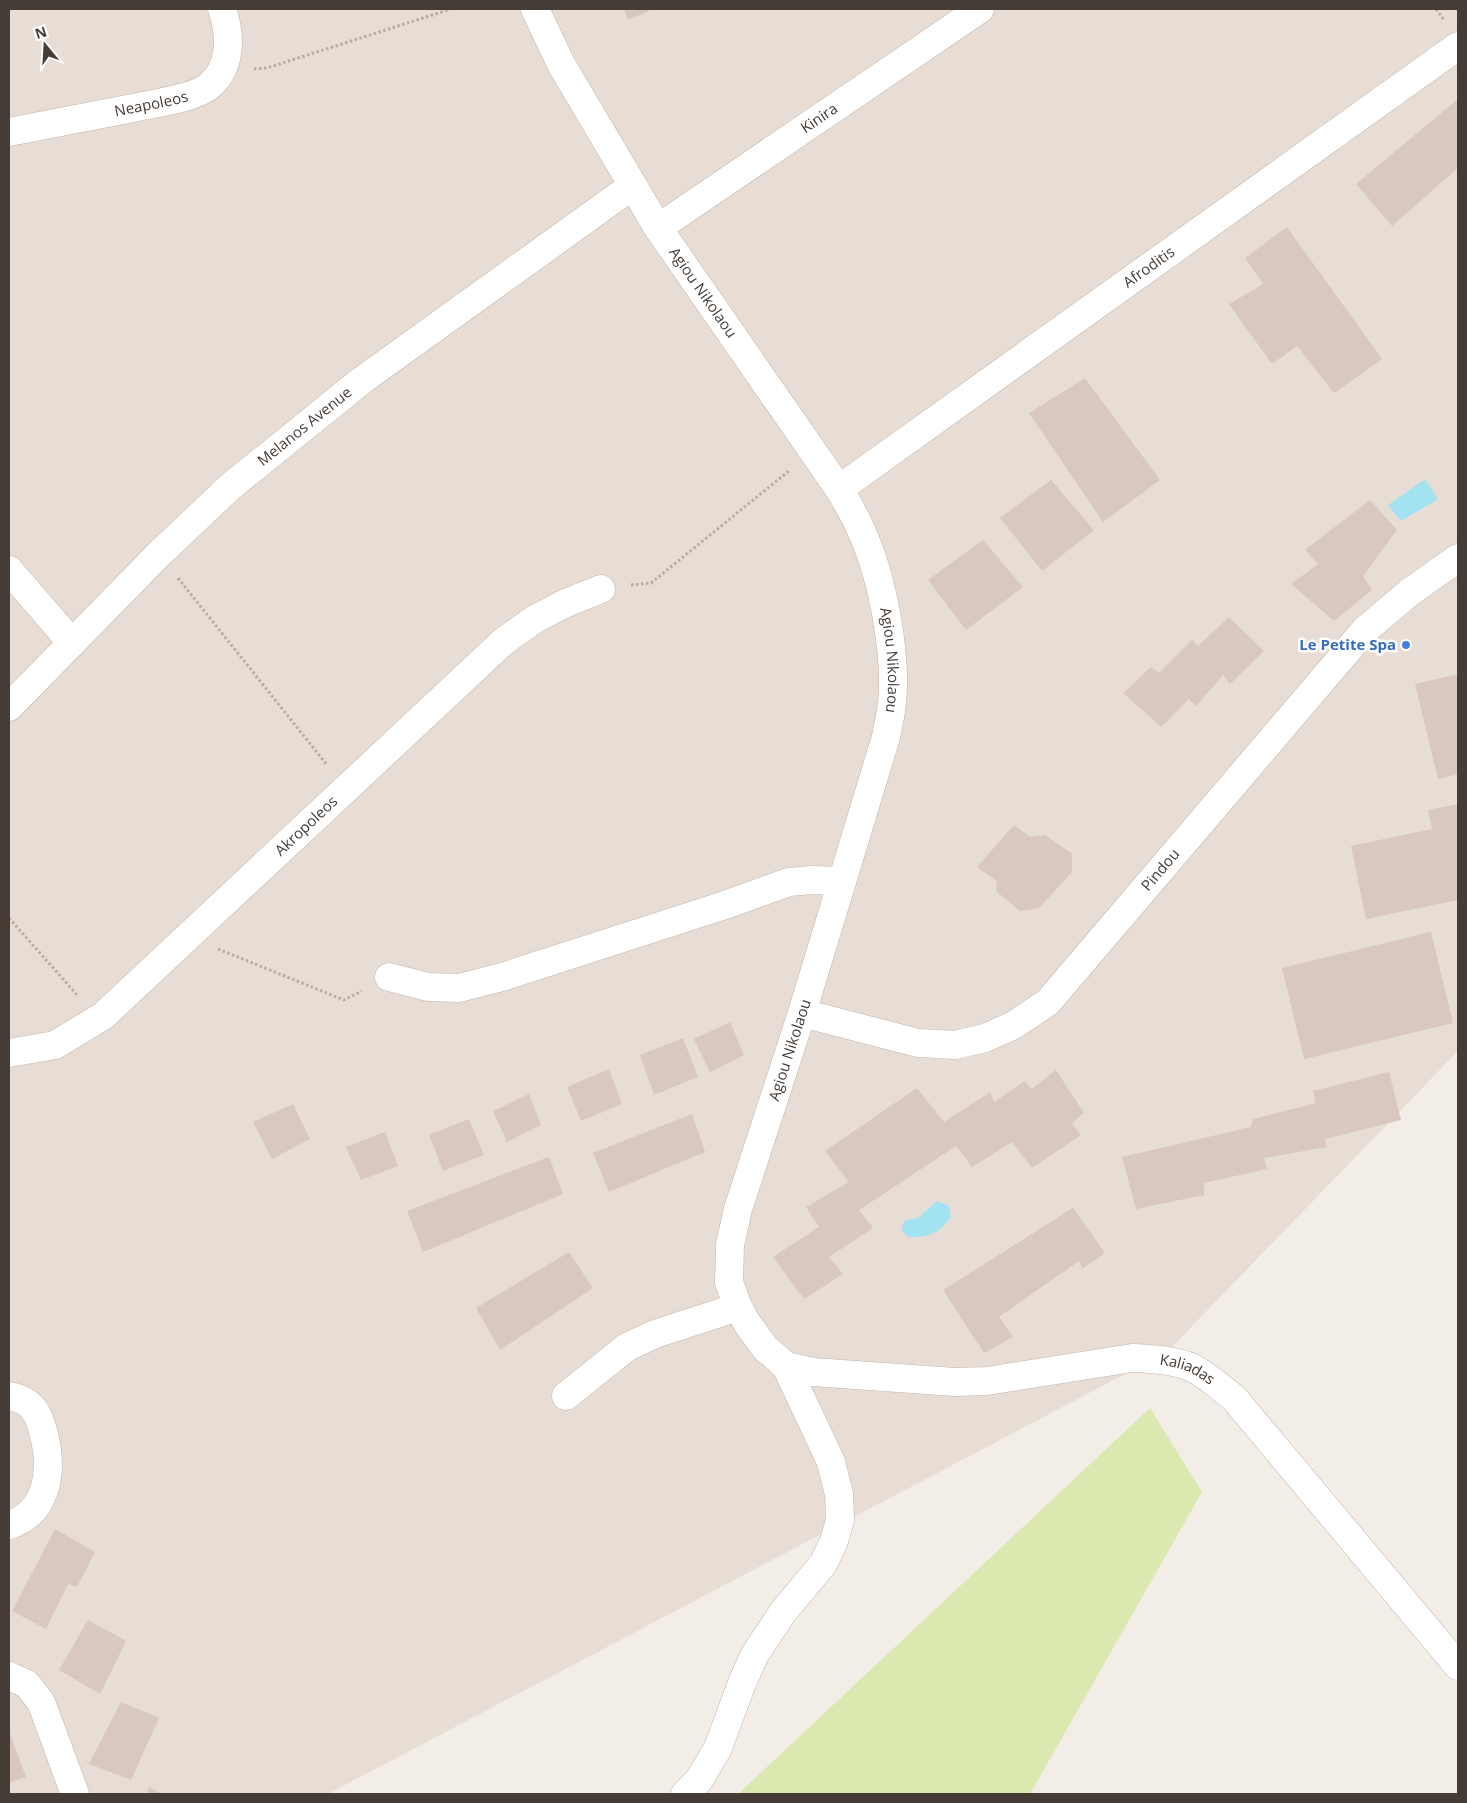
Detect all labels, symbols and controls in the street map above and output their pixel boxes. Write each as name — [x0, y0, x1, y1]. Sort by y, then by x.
north arrow — [20, 20, 70, 70]
text: N — [32, 21, 49, 43]
street label: Neapoleos — [113, 86, 190, 120]
street label: Kinira — [796, 98, 841, 137]
street label: Afroditis — [1118, 241, 1178, 292]
street label: Agiou Nikolaou — [665, 243, 742, 341]
street label: Melanos Avenue — [253, 382, 355, 470]
street label: Agiou Nikolaou — [876, 606, 904, 714]
place label: Le Petite Spa — [1299, 634, 1396, 654]
marker: Le Petite Spa — [1400, 639, 1412, 651]
street label: Akropoleos — [270, 791, 341, 860]
street label: Pindou — [1136, 844, 1183, 895]
street label: Agiou Nikolaou — [763, 996, 815, 1103]
street label: Kaliadas — [1159, 1349, 1220, 1389]

